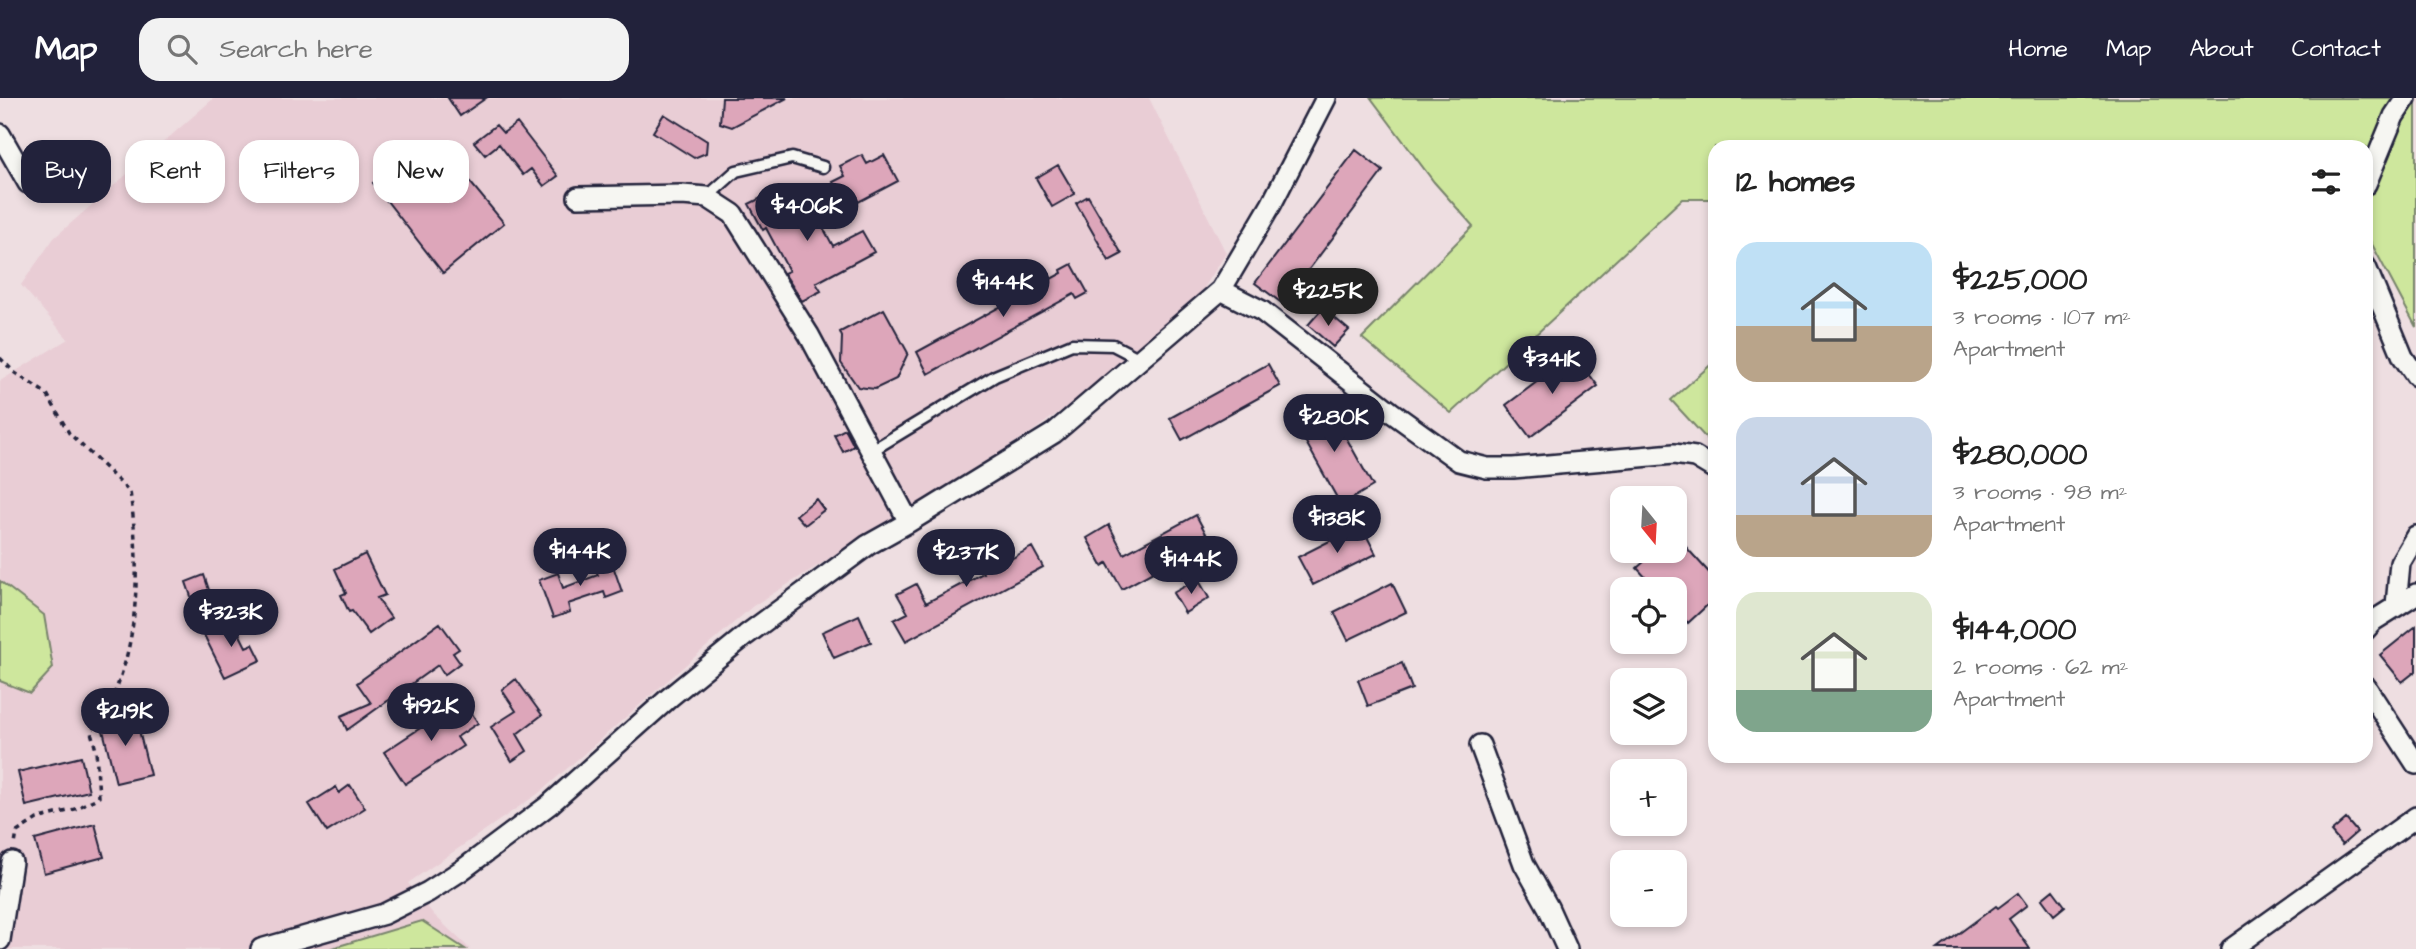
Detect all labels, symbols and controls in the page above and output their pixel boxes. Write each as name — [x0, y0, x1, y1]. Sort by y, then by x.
search box — [139, 18, 629, 81]
text: Map — [35, 26, 97, 72]
icon: search — [163, 30, 201, 68]
text: Search here — [219, 31, 373, 67]
text: Home — [2008, 32, 2068, 66]
text: Map — [2106, 32, 2151, 66]
text: About — [2189, 32, 2254, 66]
text: Contact — [2292, 32, 2381, 66]
chip: Buy — [21, 140, 111, 203]
chip: Rent — [125, 140, 225, 203]
chip: Filters — [239, 140, 359, 203]
chip: New — [373, 140, 469, 203]
text: 12 homes — [1736, 161, 1855, 203]
icon: filters — [2307, 163, 2345, 201]
pin: $406K — [758, 184, 856, 243]
text: $406K — [771, 190, 843, 222]
text: $225,000 — [1953, 259, 2087, 301]
pin: $144K — [954, 260, 1052, 319]
text: $144K — [973, 266, 1033, 298]
pin: $225K — [1279, 268, 1377, 328]
icon: home — [1792, 270, 1876, 354]
text: $225K — [1293, 275, 1363, 307]
text: 3 rooms · 107 m² — [1953, 301, 2131, 333]
text: Apartment — [1953, 333, 2065, 365]
pin: $341K — [1503, 336, 1601, 396]
text: $341K — [1523, 343, 1581, 375]
pin: $280K — [1285, 394, 1383, 454]
text: $280K — [1299, 401, 1369, 433]
text: $280,000 — [1953, 434, 2087, 476]
icon: home — [1792, 445, 1876, 529]
text: 3 rooms · 98 m² — [1953, 476, 2127, 508]
north arrow — [1610, 486, 1687, 564]
map controls — [1610, 486, 1687, 927]
pin: $138K — [1288, 496, 1386, 555]
text: $138K — [1309, 502, 1365, 534]
text: Apartment — [1953, 508, 2065, 540]
pin: $144K — [531, 528, 629, 588]
pin: $237K — [917, 530, 1015, 589]
text: $144K — [550, 535, 610, 567]
text: $237K — [933, 536, 999, 568]
pin: $144K — [1142, 536, 1240, 596]
text: $144K — [1161, 543, 1221, 575]
button: locate — [1610, 577, 1687, 654]
pin: $323K — [182, 589, 280, 649]
text: $323K — [199, 596, 263, 628]
text: $144,000 — [1953, 609, 2077, 651]
icon: home — [1792, 620, 1876, 704]
text: 2 rooms · 62 m² — [1953, 651, 2128, 683]
button: layers — [1610, 668, 1687, 745]
text: Apartment — [1953, 683, 2065, 715]
pin: $192K — [382, 684, 480, 743]
pin: $219K — [76, 688, 174, 748]
text: $192K — [403, 690, 459, 722]
text: $219K — [97, 695, 153, 727]
button: + — [1610, 759, 1687, 836]
button: − — [1610, 850, 1687, 927]

